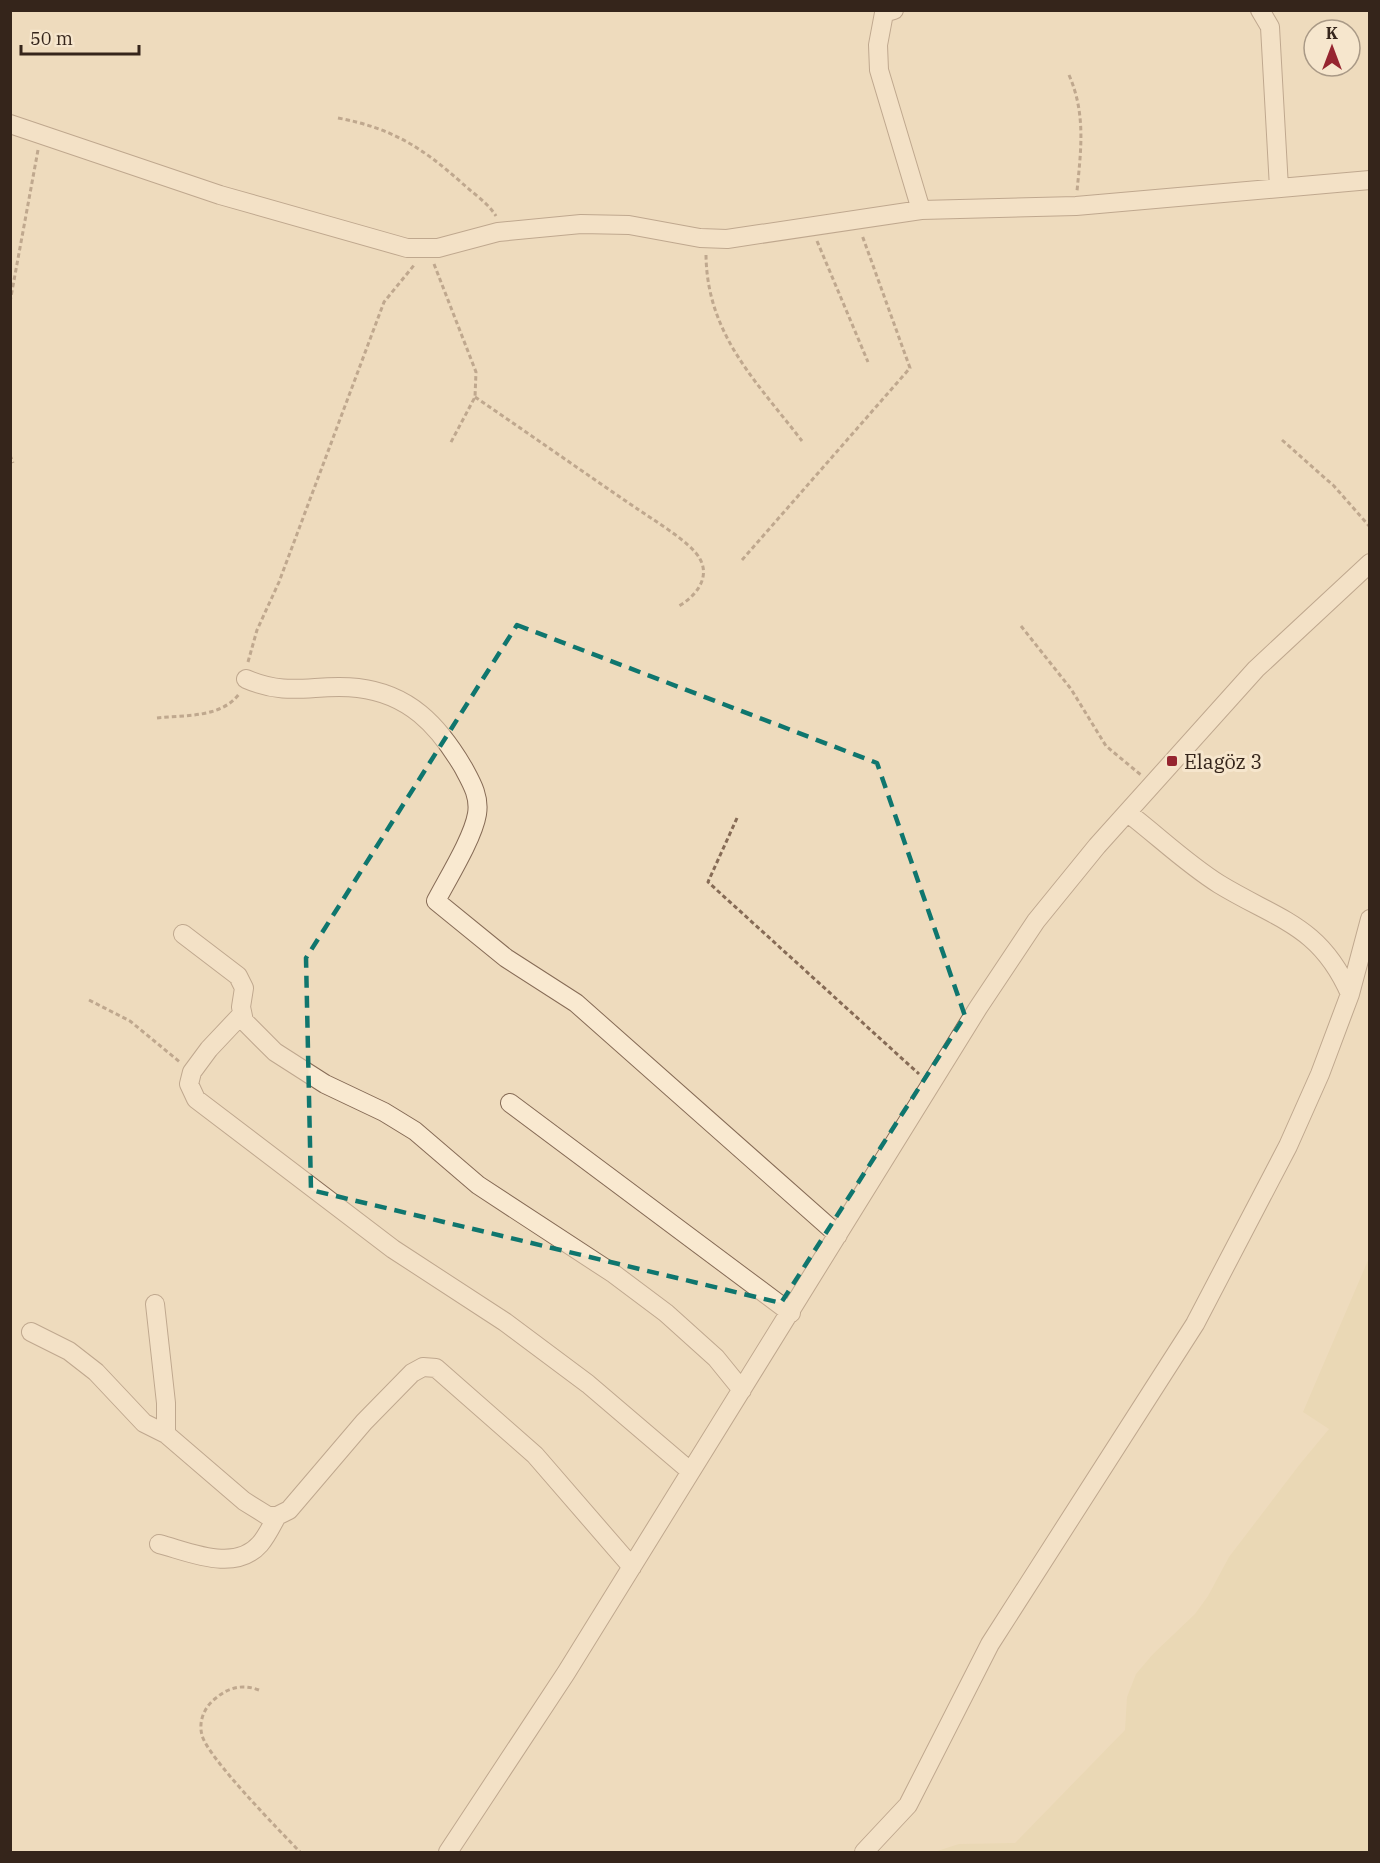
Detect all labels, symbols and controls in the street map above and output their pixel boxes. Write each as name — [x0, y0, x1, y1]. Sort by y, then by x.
scale bar — [21, 18, 140, 56]
north arrow — [1302, 18, 1362, 78]
text: K — [1326, 23, 1339, 43]
text: 50 m — [30, 27, 73, 50]
place label: Elagöz 3 — [1184, 748, 1262, 775]
marker: Elagöz 3 — [1165, 754, 1179, 768]

